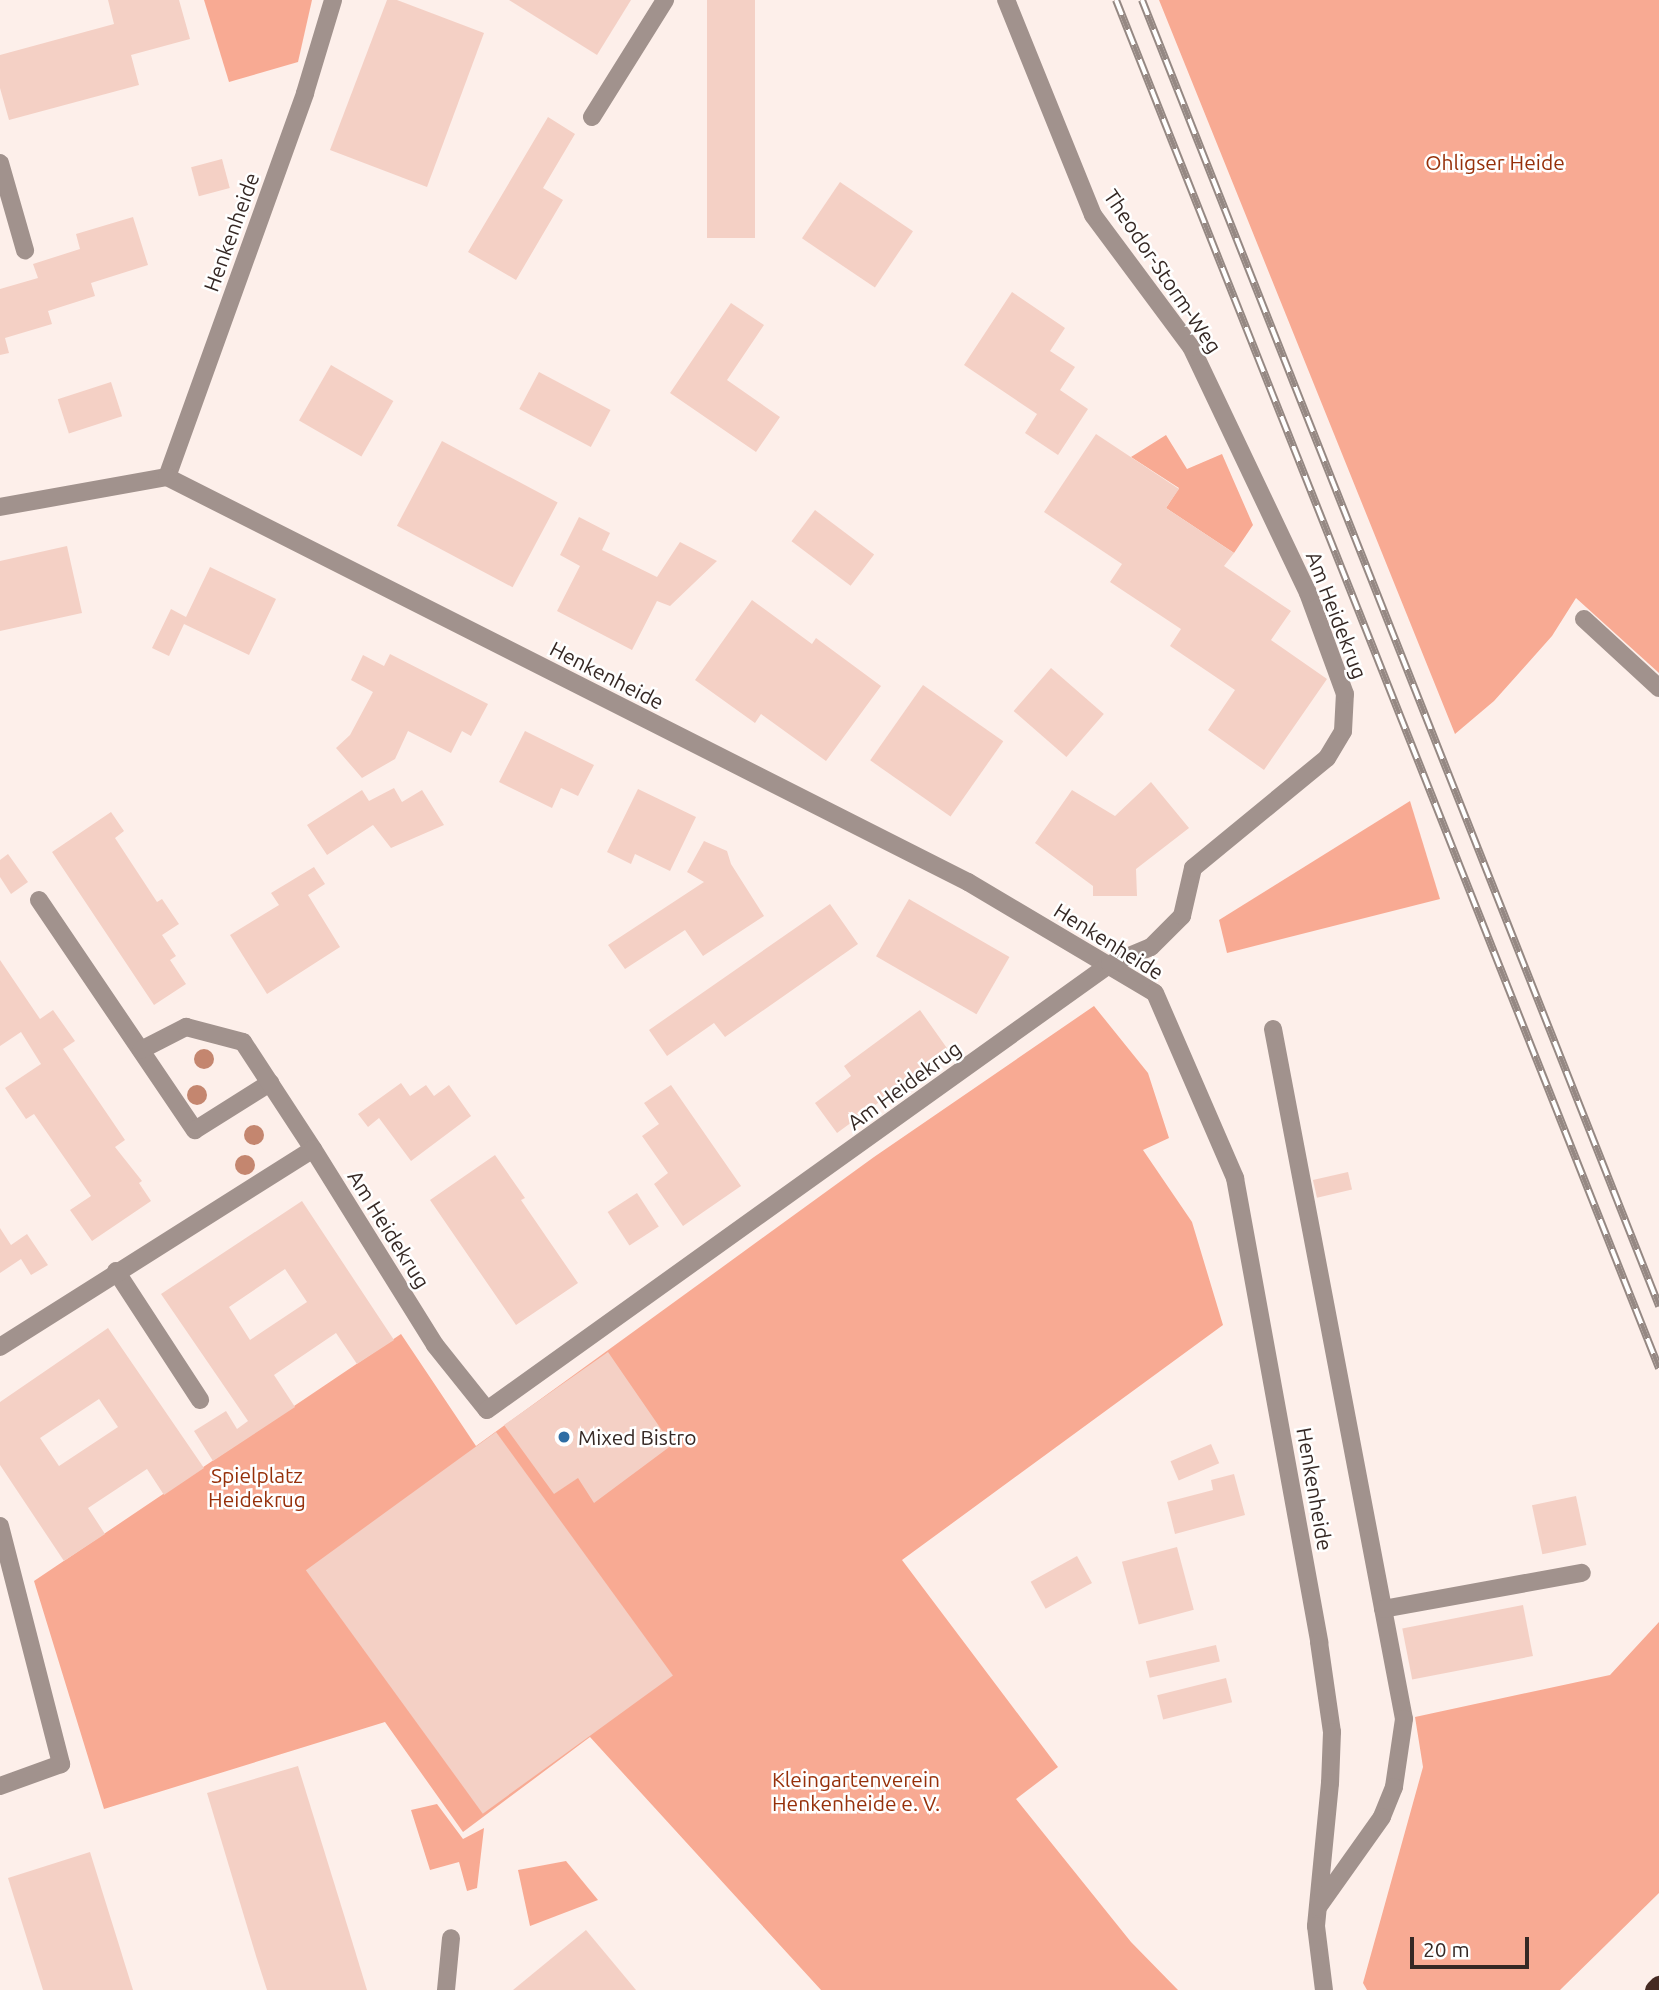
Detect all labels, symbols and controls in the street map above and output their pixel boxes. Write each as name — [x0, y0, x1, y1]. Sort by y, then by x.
park label: Ohligser Heide — [1425, 149, 1565, 175]
street label: Henkenheide — [198, 169, 264, 295]
street label: Theodor-Storm-Weg — [1099, 184, 1227, 358]
street label: Am Heidekrug — [1301, 548, 1373, 682]
street label: Henkenheide — [546, 635, 668, 715]
street label: Henkenheide — [1049, 897, 1169, 985]
street label: Am Heidekrug — [842, 1035, 966, 1135]
street label: Am Heidekrug — [343, 1165, 435, 1293]
place label: Mixed Bistro — [578, 1424, 696, 1450]
street label: Henkenheide — [1292, 1425, 1338, 1553]
marker: Mixed Bistro — [556, 1429, 572, 1445]
park label: Spielplatz Heidekrug — [208, 1462, 306, 1512]
park label: Kleingartenverein Henkenheide e. V. — [772, 1766, 940, 1816]
scale bar — [1414, 1924, 1533, 1968]
text: 20 m — [1423, 1937, 1470, 1961]

